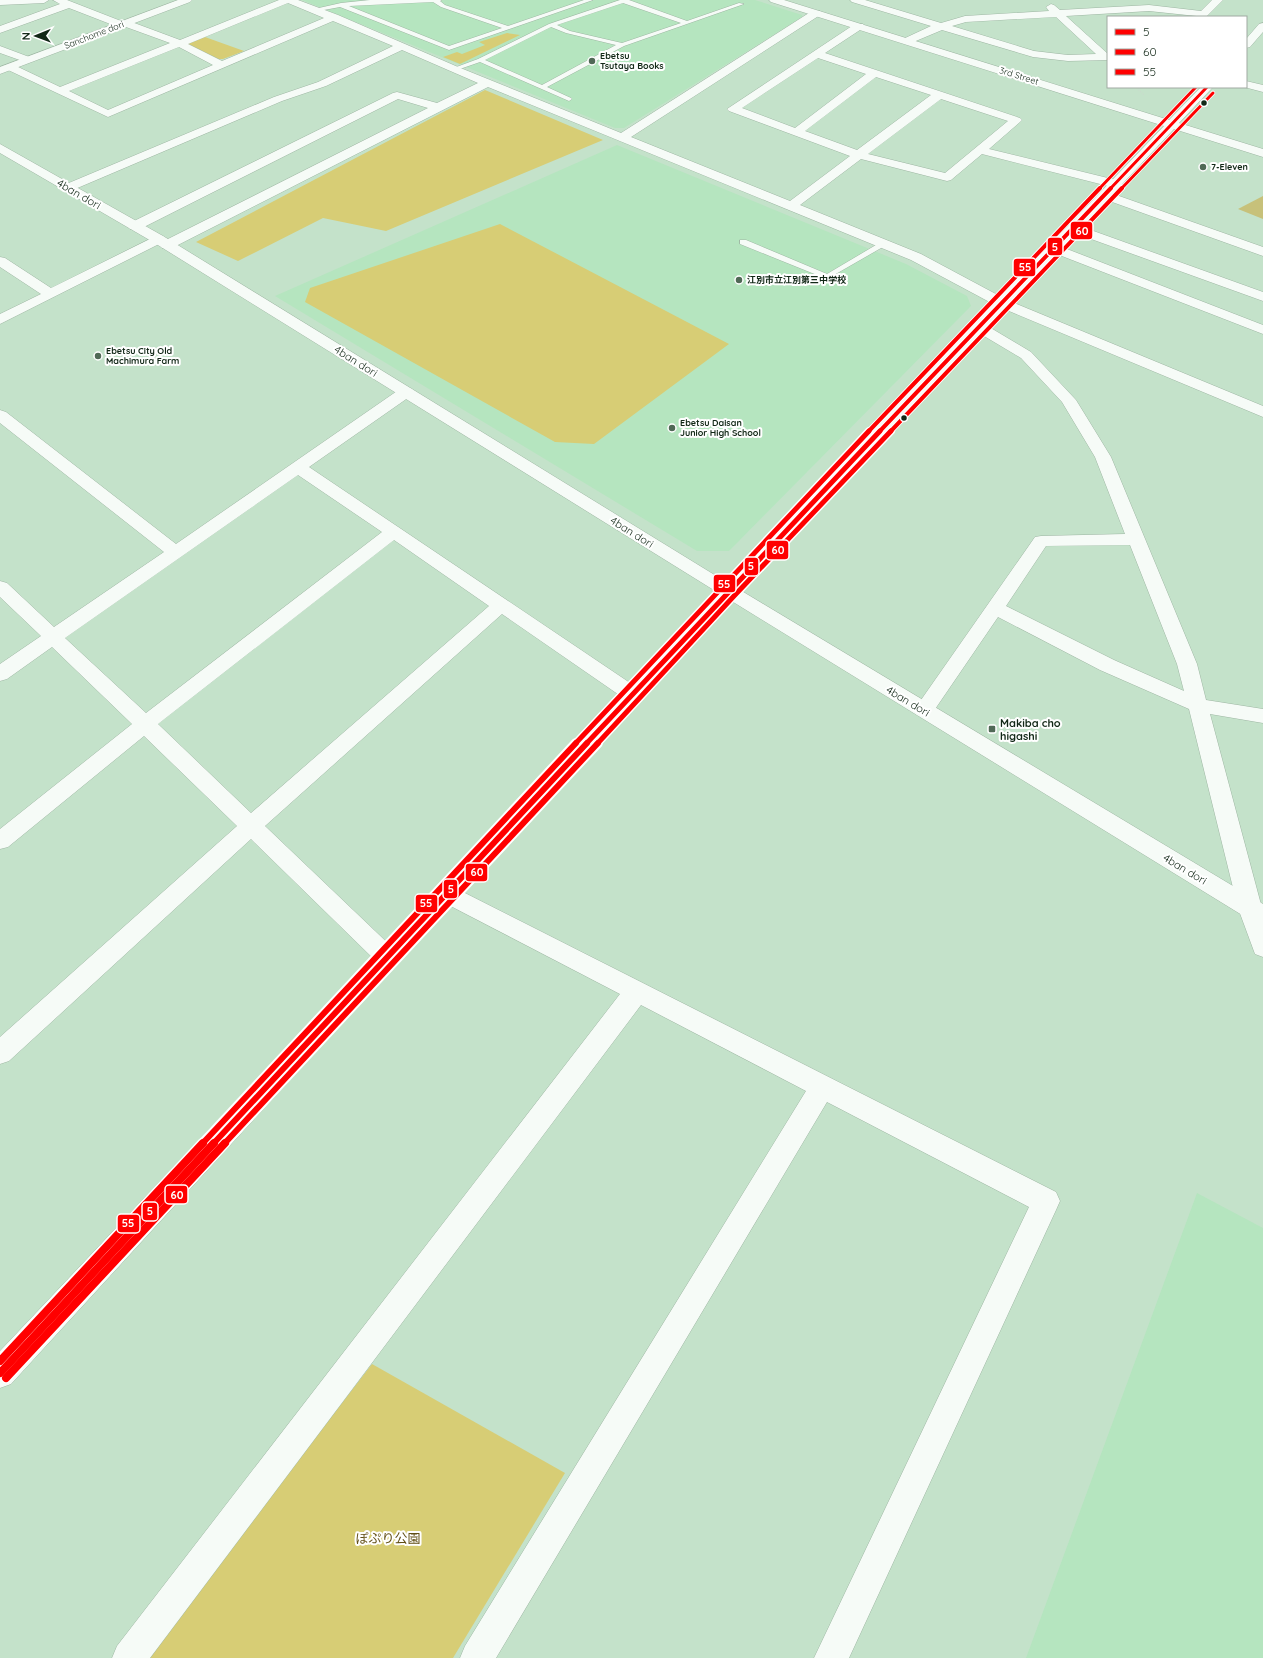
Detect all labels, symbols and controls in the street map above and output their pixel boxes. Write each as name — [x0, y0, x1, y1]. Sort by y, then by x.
north arrow — [16, 16, 56, 56]
legend — [1107, 16, 1247, 88]
street label: Sanchome dori — [62, 18, 125, 51]
text: 5 — [1143, 24, 1150, 39]
text: N — [19, 32, 33, 40]
text: 60 — [1143, 44, 1157, 59]
place label: Ebetsu Tsutaya Books — [600, 50, 664, 71]
marker: Ebetsu Tsutaya Books — [587, 56, 597, 66]
street label: 3rd Street — [998, 64, 1040, 87]
text: 55 — [1143, 64, 1156, 79]
unlabelled marker — [1199, 98, 1209, 108]
place label: 7-Eleven — [1211, 161, 1248, 172]
marker: 7-Eleven — [1198, 162, 1208, 172]
street label: 4ban dori — [55, 176, 103, 212]
line badge: 60 — [1070, 221, 1093, 240]
text: 60 — [1076, 224, 1089, 238]
line badge: 5 — [1047, 237, 1063, 256]
text: 5 — [1052, 240, 1058, 254]
line badge: 55 — [1013, 258, 1036, 277]
text: 55 — [1019, 260, 1031, 274]
place label: 江別市立江別第三中学校 — [747, 274, 847, 285]
marker: 江別市立江別第三中学校 — [734, 275, 744, 285]
street label: 4ban dori — [332, 342, 380, 380]
place label: Ebetsu City Old Machimura Farm — [106, 345, 179, 366]
marker: Ebetsu City Old Machimura Farm — [93, 351, 103, 361]
unlabelled marker — [899, 413, 909, 423]
place label: Ebetsu Daisan Junior High School — [680, 417, 761, 438]
marker: Ebetsu Daisan Junior High School — [667, 423, 677, 433]
street label: 4ban dori — [608, 513, 656, 551]
line badge: 60 — [766, 540, 789, 560]
text: 60 — [772, 543, 785, 557]
line badge: 5 — [744, 557, 759, 576]
text: 5 — [748, 559, 754, 573]
line badge: 55 — [713, 574, 736, 593]
text: 55 — [718, 577, 730, 591]
street label: 4ban dori — [884, 683, 932, 719]
place label: Makiba cho higashi — [1000, 716, 1061, 743]
marker: Makiba cho higashi — [987, 724, 997, 734]
street label: 4ban dori — [1161, 851, 1209, 887]
line badge: 60 — [465, 863, 488, 882]
text: 60 — [471, 865, 484, 879]
line badge: 5 — [443, 879, 458, 899]
text: 5 — [448, 882, 454, 896]
line badge: 55 — [415, 894, 438, 913]
text: 55 — [420, 896, 432, 910]
line badge: 60 — [165, 1185, 188, 1204]
text: 60 — [171, 1188, 184, 1202]
line badge: 5 — [142, 1202, 158, 1221]
text: 5 — [147, 1204, 153, 1218]
line badge: 55 — [117, 1214, 140, 1233]
text: 55 — [122, 1216, 134, 1230]
park label: ぽぷり公園 — [355, 1530, 421, 1546]

